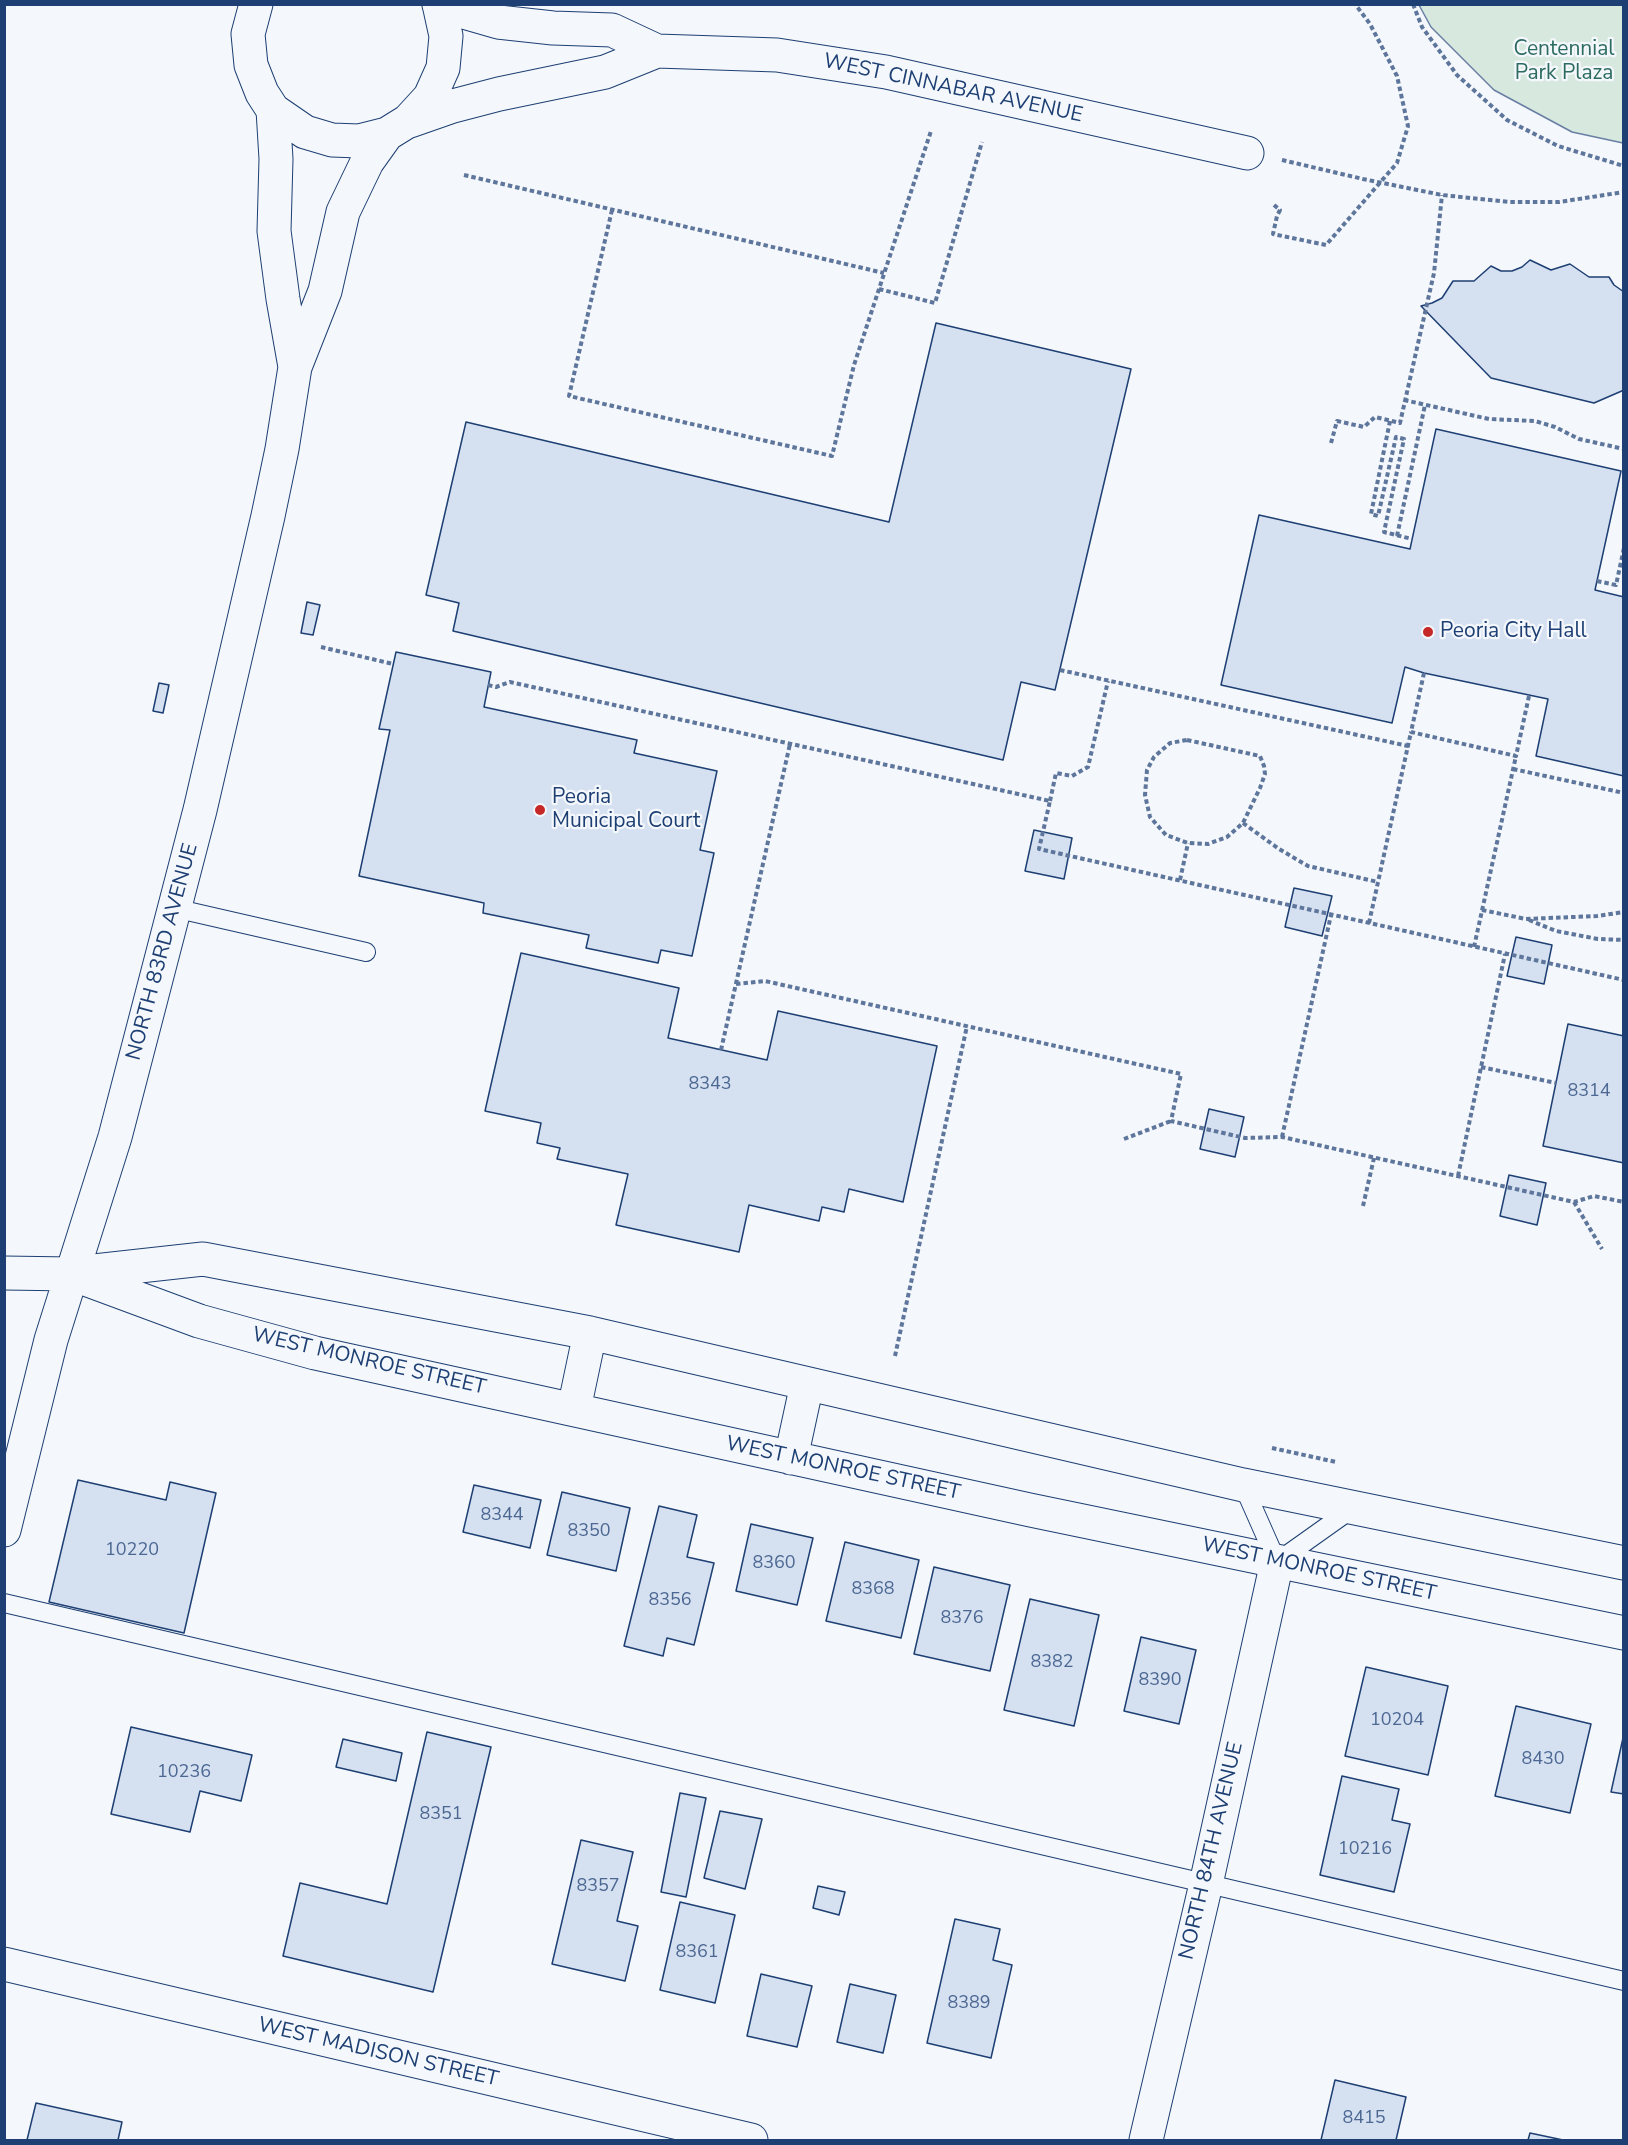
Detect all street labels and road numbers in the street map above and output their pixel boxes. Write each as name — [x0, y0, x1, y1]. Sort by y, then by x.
street label: WEST CINNABAR AVENUE — [821, 49, 1085, 129]
street label: NORTH 83RD AVENUE — [122, 841, 204, 1063]
street label: WEST MONROE STREET — [250, 1323, 488, 1401]
street label: WEST MONROE STREET — [723, 1432, 963, 1506]
street label: WEST MONROE STREET — [1199, 1533, 1439, 1607]
street label: NORTH 84TH AVENUE — [1175, 1740, 1249, 1962]
street label: WEST MADISON STREET — [255, 2013, 501, 2093]

